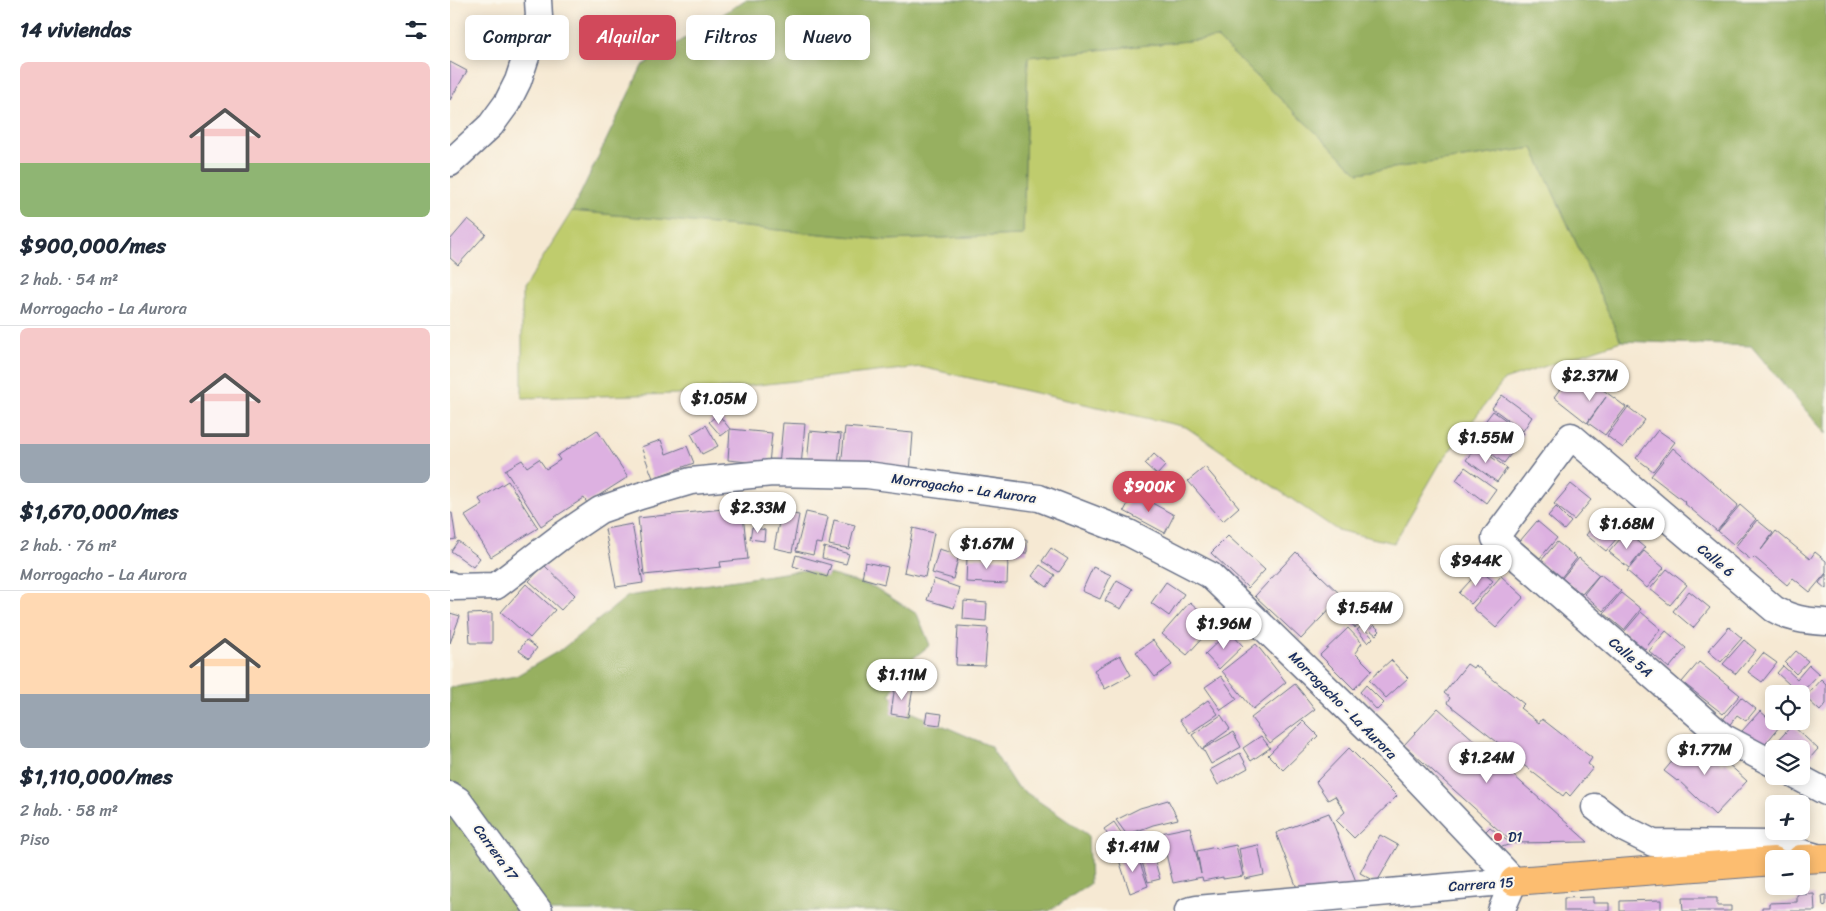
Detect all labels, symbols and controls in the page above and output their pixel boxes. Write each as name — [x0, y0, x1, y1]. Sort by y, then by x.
text: 14 viviendas — [20, 11, 132, 49]
chip: Comprar — [465, 15, 569, 60]
chip: Alquilar — [579, 15, 676, 60]
chip: Filtros — [686, 15, 775, 60]
chip: Nuevo — [785, 15, 870, 60]
icon: filters — [402, 16, 430, 44]
icon: home — [180, 95, 270, 185]
text: $900,000/mes — [20, 227, 166, 265]
text: 2 hab. · 54 m² — [20, 265, 118, 294]
text: Morrogacho - La Aurora — [20, 294, 187, 323]
icon: home — [180, 360, 270, 450]
pin: $2.37M — [1549, 360, 1631, 402]
text: $2.37M — [1562, 361, 1618, 390]
pin: $1.05M — [678, 382, 760, 425]
text: $1.05M — [691, 384, 747, 413]
pin: $1.55M — [1445, 422, 1527, 464]
text: $1.55M — [1458, 423, 1514, 452]
street label: Morrogacho - La Aurora — [890, 466, 1039, 511]
pin: $900K — [1114, 470, 1184, 513]
text: $900K — [1124, 472, 1174, 501]
pin: $2.33M — [717, 492, 799, 534]
text: $1,670,000/mes — [20, 493, 178, 531]
text: $2.33M — [730, 493, 786, 522]
pin: $1.68M — [1586, 508, 1668, 550]
text: $1.68M — [1600, 509, 1654, 538]
pin: $1.67M — [946, 528, 1028, 570]
text: $1.67M — [960, 529, 1014, 558]
text: 2 hab. · 76 m² — [20, 531, 117, 560]
street label: Calle 6 — [1691, 537, 1740, 584]
pin: $944K — [1441, 544, 1511, 587]
text: $944K — [1451, 546, 1501, 575]
text: Morrogacho - La Aurora — [20, 560, 187, 589]
pin: $1.54M — [1324, 592, 1406, 634]
text: $1.54M — [1337, 593, 1393, 622]
pin: $1.96M — [1183, 608, 1265, 650]
text: $1.96M — [1197, 609, 1251, 638]
icon: home — [180, 625, 270, 715]
street label: Calle 5A — [1603, 631, 1659, 684]
street label: Morrogacho - La Aurora — [1282, 645, 1404, 766]
pin: $1.11M — [861, 658, 943, 701]
text: $1.11M — [877, 660, 927, 689]
map controls — [1765, 685, 1810, 895]
button: locate — [1765, 685, 1810, 730]
pin: $1.77M — [1664, 734, 1746, 776]
text: $1.77M — [1678, 735, 1732, 764]
button: layers — [1765, 740, 1810, 785]
pin: $1.24M — [1446, 742, 1528, 784]
text: $1.24M — [1460, 743, 1514, 772]
text: $1,110,000/mes — [20, 758, 173, 796]
button: + — [1765, 795, 1810, 840]
text: 2 hab. · 58 m² — [20, 796, 118, 825]
street label: Carrera 17 — [466, 819, 525, 887]
text: Piso — [20, 825, 50, 854]
place label: D1 — [1508, 825, 1522, 850]
pin: $1.41M — [1092, 830, 1174, 873]
marker: D1 — [1492, 831, 1504, 843]
text: $1.41M — [1107, 832, 1159, 861]
button: − — [1765, 850, 1810, 895]
street label: Carrera 15 — [1448, 870, 1515, 899]

